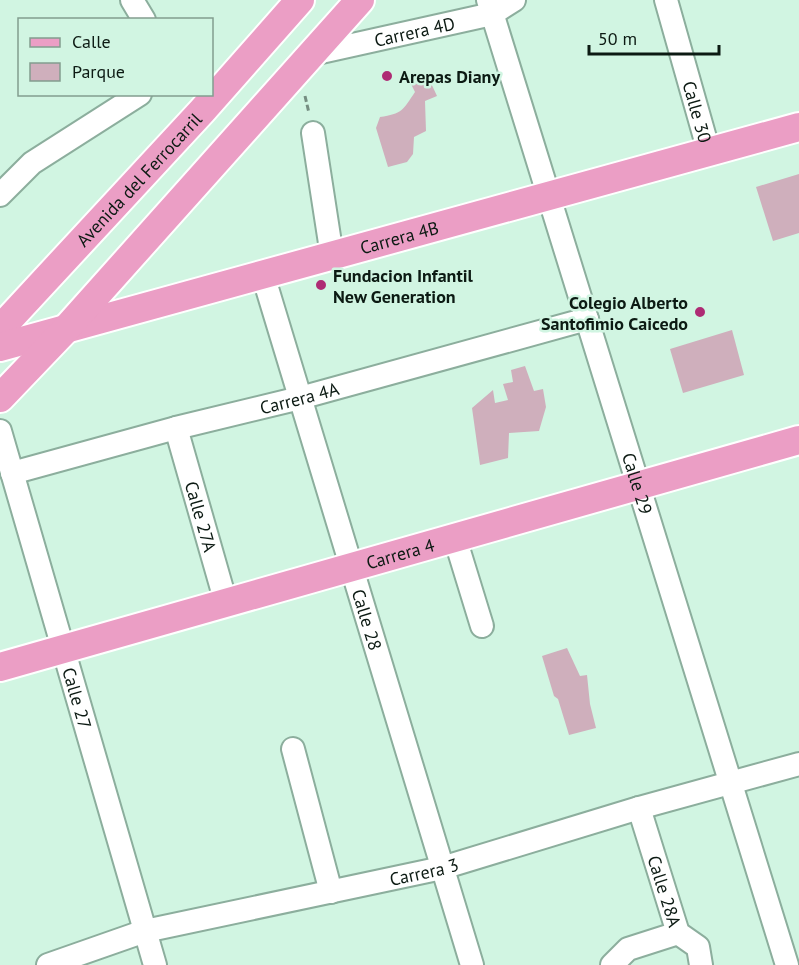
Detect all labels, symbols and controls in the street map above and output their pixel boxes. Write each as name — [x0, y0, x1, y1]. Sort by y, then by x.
street label: Carrera 4D — [372, 11, 457, 51]
legend — [18, 18, 213, 96]
scale bar — [589, 18, 720, 56]
text: 50 m — [598, 27, 637, 50]
text: Calle — [72, 30, 111, 53]
text: Parque — [72, 60, 125, 83]
place label: Arepas Diany — [399, 65, 500, 88]
marker: Arepas Diany — [380, 69, 394, 83]
street label: Calle 30 — [678, 78, 717, 145]
street label: Avenida del Ferrocarril — [71, 107, 207, 251]
street label: Carrera 4B — [357, 215, 441, 259]
place label: Fundacion Infantil New Generation — [333, 264, 474, 308]
marker: Fundacion Infantil New Generation — [314, 278, 328, 292]
place label: Colegio Alberto Santofimio Caicedo — [541, 291, 688, 335]
marker: Colegio Alberto Santofimio Caicedo — [693, 305, 707, 319]
street label: Carrera 4A — [258, 376, 342, 419]
street label: Calle 29 — [617, 450, 658, 517]
street label: Calle 27A — [180, 478, 222, 555]
street label: Carrera 4 — [363, 533, 437, 574]
street label: Calle 28 — [347, 586, 388, 653]
street label: Calle 27 — [58, 665, 97, 731]
street label: Carrera 3 — [387, 852, 461, 890]
street label: Calle 28A — [643, 853, 687, 930]

